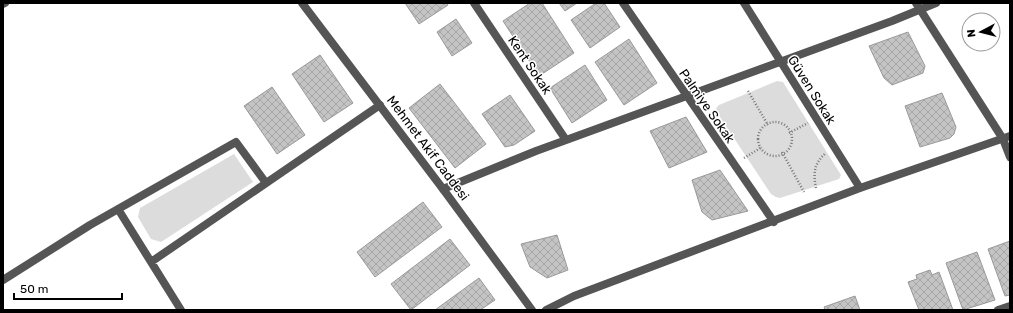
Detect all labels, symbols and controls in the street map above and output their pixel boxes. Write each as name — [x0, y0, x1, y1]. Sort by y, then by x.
north arrow — [961, 12, 1001, 52]
text: N — [965, 28, 979, 38]
street label: Kent Sokak — [505, 33, 555, 97]
street label: Güven Sokak — [785, 53, 839, 127]
street label: Palmiye Sokak — [676, 66, 738, 146]
street label: Mehmet Akif Caddesi — [384, 93, 472, 203]
scale bar — [14, 275, 122, 301]
text: 50 m — [20, 282, 48, 296]

